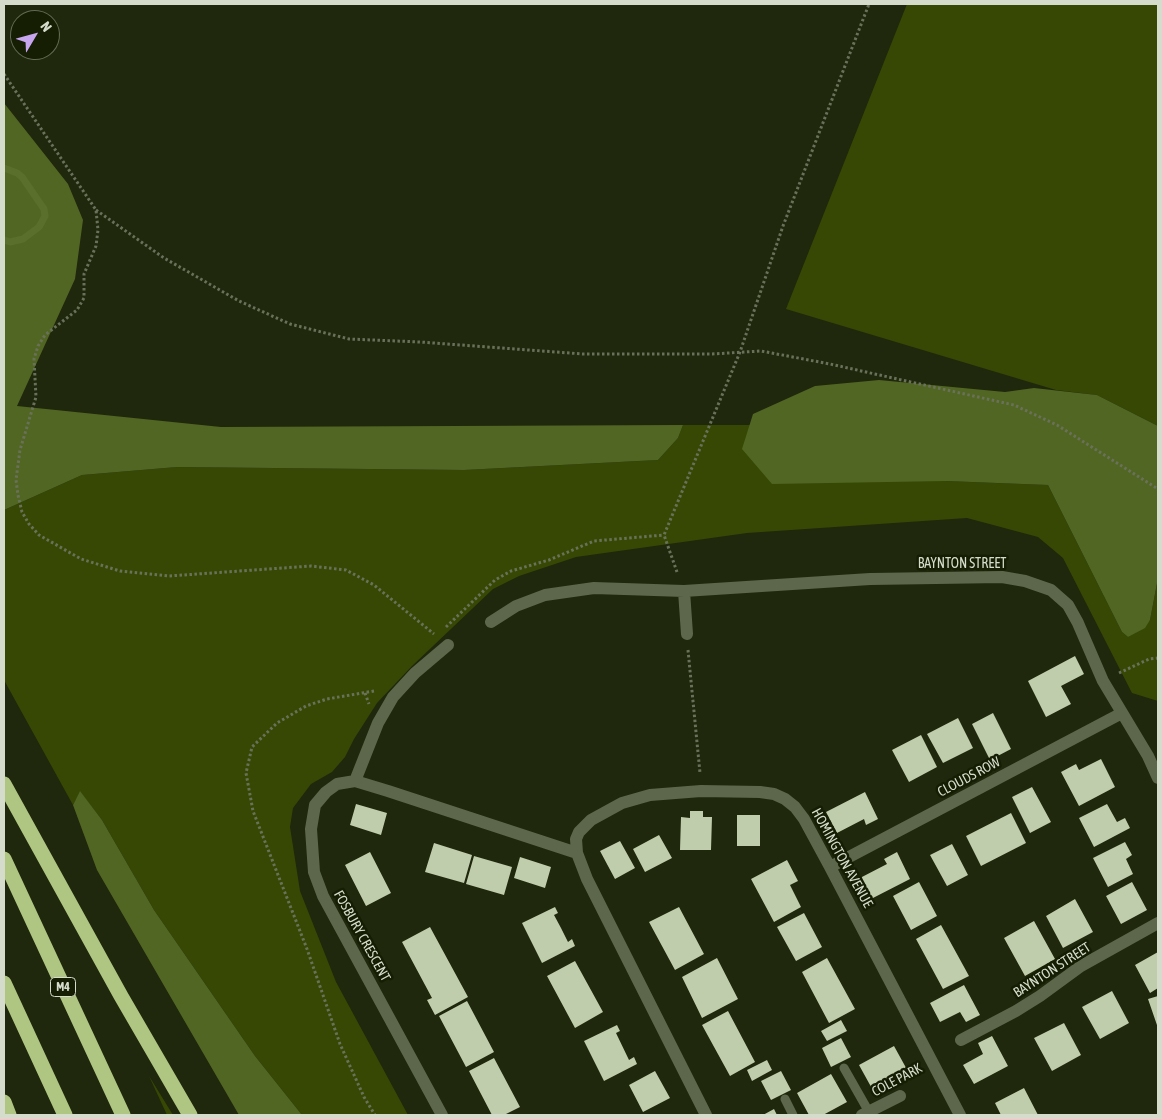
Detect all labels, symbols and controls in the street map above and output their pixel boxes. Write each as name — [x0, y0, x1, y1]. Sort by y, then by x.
north arrow — [10, 10, 60, 60]
text: N — [37, 18, 55, 35]
street label: BAYNTON STREET — [918, 556, 1006, 572]
street label: CLOUDS ROW — [935, 753, 1003, 801]
street label: HOMINGTON AVENUE — [808, 805, 876, 911]
street label: FOSBURY CRESCENT — [330, 888, 394, 984]
street label: BAYNTON STREET — [1010, 939, 1094, 1001]
road number: M4 — [50, 978, 76, 996]
street label: COLE PARK — [869, 1060, 925, 1100]

